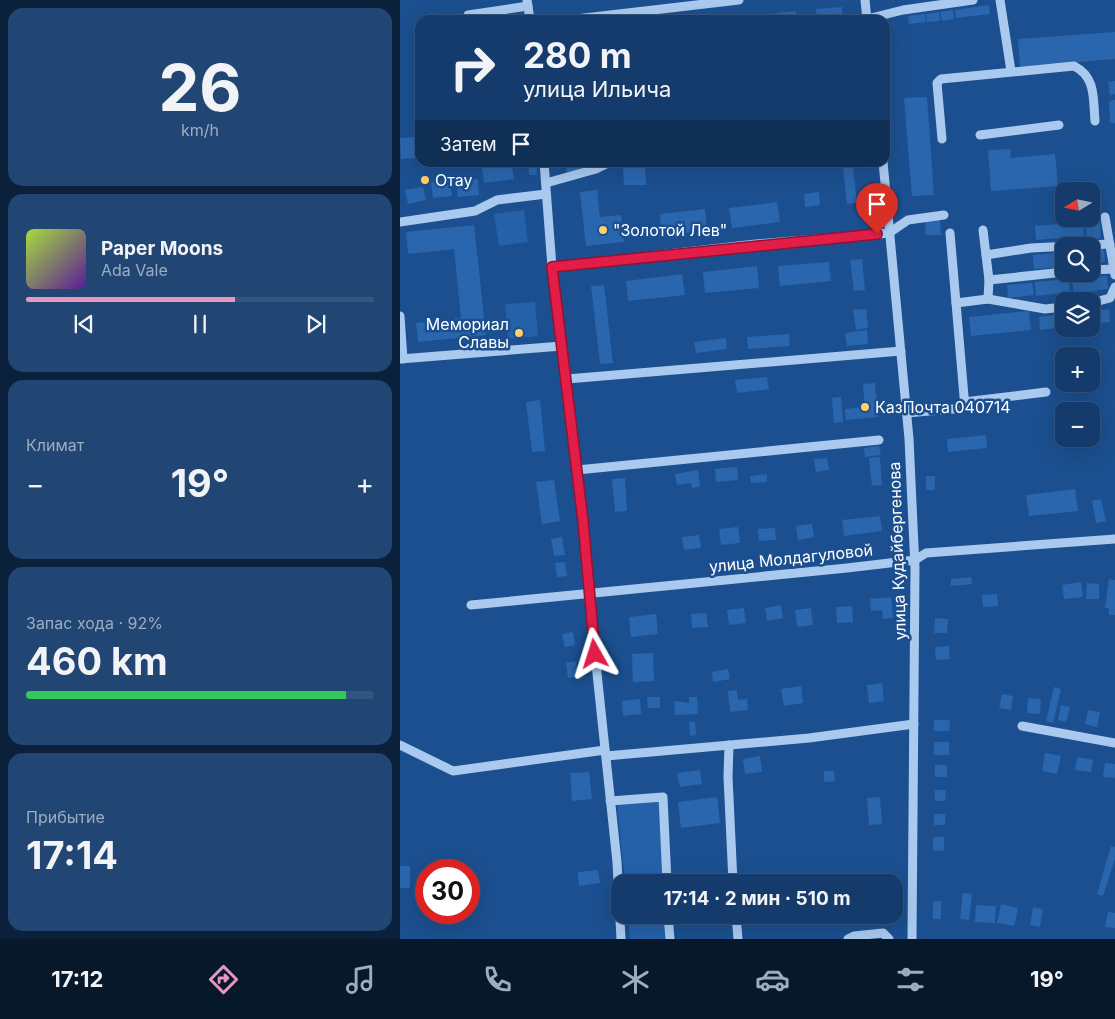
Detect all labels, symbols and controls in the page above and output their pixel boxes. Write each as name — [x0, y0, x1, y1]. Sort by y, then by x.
text: 280 m — [523, 34, 632, 76]
icon: right — [440, 35, 505, 100]
text: 26 — [158, 48, 242, 127]
text: улица Ильича — [523, 76, 671, 102]
text: km/h — [181, 120, 219, 140]
icon: arrive — [507, 130, 535, 158]
text: Затем — [440, 133, 497, 156]
place label: Отау — [435, 170, 472, 190]
marker: Отау — [419, 174, 431, 186]
north arrow — [1055, 182, 1100, 228]
map controls — [1055, 182, 1100, 447]
pin — [856, 183, 898, 234]
icon: arrive — [863, 190, 891, 218]
place label: "Золотой Лев" — [613, 220, 727, 240]
marker: "Золотой Лев" — [597, 224, 609, 236]
text: Paper Moons — [101, 237, 223, 260]
button: search — [1055, 237, 1100, 282]
text: Ada Vale — [101, 260, 168, 280]
button: layers — [1055, 292, 1100, 337]
icon: previous — [70, 310, 98, 338]
icon: pause — [186, 310, 214, 338]
icon: next — [302, 310, 330, 338]
place label: Мемориал Славы — [426, 314, 509, 352]
marker: Мемориал Славы — [513, 327, 525, 339]
button: + — [1055, 347, 1100, 392]
place label: КазПочта 040714 — [875, 397, 1011, 417]
marker: КазПочта 040714 — [859, 401, 871, 413]
button: − — [1055, 402, 1100, 447]
text: Климат — [26, 435, 84, 455]
text: 19° — [171, 460, 229, 506]
street label: улица Кудайбергенова — [884, 461, 910, 641]
text: − — [26, 467, 45, 501]
text: + — [355, 467, 374, 501]
street label: улица Молдагуловой — [708, 539, 874, 577]
text: Запас хода · 92% — [26, 613, 163, 633]
position arrow — [568, 627, 620, 679]
text: 460 km — [26, 638, 168, 684]
text: Прибытие — [26, 807, 105, 827]
text: 17:14 — [26, 832, 118, 878]
speed limit sign: 30 — [415, 859, 480, 924]
text: 17:14 · 2 мин · 510 m — [663, 887, 851, 910]
icon: directions — [206, 962, 241, 997]
icon: music — [343, 962, 378, 997]
icon: phone — [480, 962, 515, 997]
icon: climate — [618, 962, 653, 997]
icon: car — [755, 962, 790, 997]
icon: filters — [893, 962, 928, 997]
text: 17:12 — [51, 966, 103, 992]
text: 19° — [1030, 966, 1064, 992]

